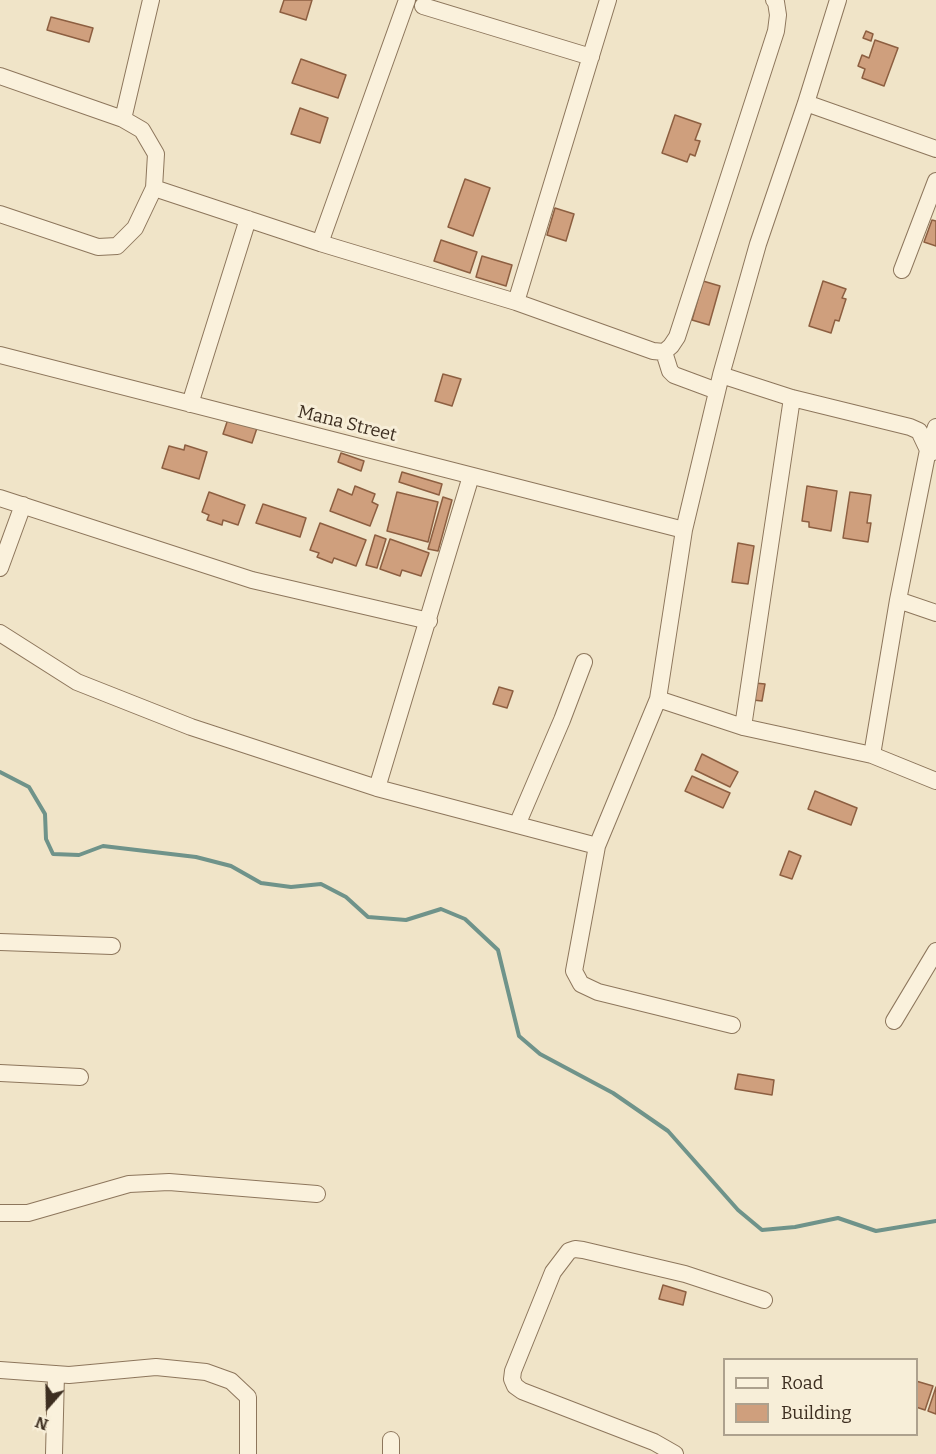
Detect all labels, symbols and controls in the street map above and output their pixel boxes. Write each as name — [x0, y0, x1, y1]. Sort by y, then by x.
street label: Mana Street — [295, 401, 399, 447]
legend — [723, 1358, 918, 1436]
text: Road — [781, 1372, 823, 1394]
north arrow — [18, 1376, 78, 1436]
text: Building — [781, 1402, 852, 1424]
text: N — [33, 1412, 51, 1434]

